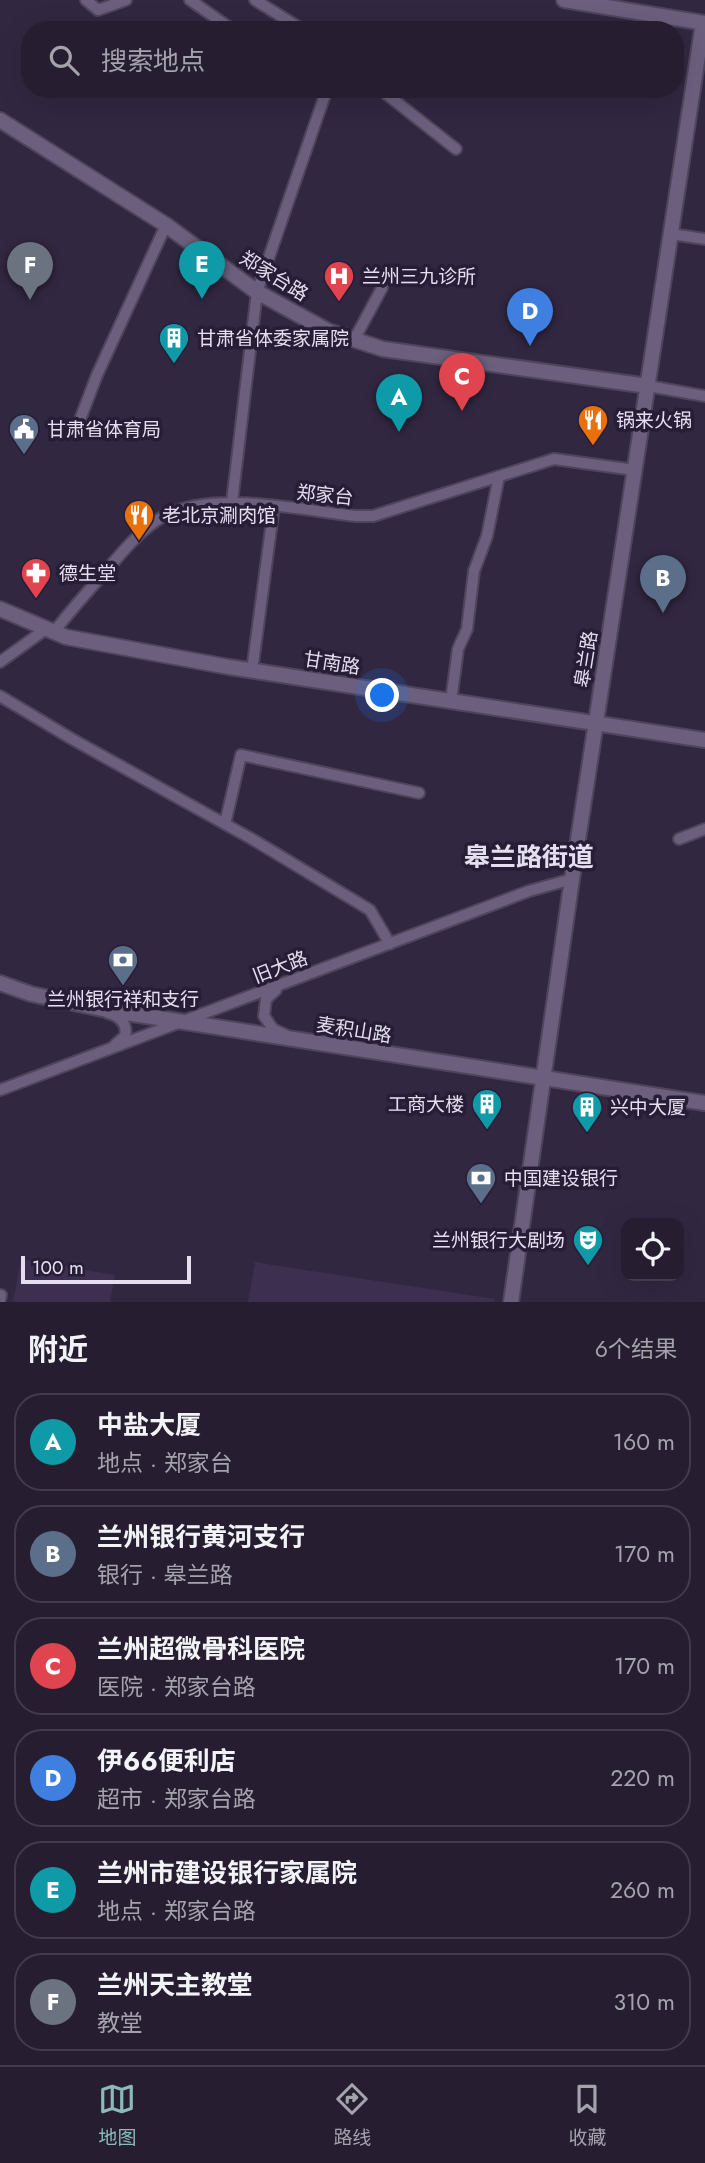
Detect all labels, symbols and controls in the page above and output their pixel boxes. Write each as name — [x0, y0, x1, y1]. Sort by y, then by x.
search box — [21, 21, 684, 98]
icon: search — [45, 41, 83, 79]
text: 搜索地点 — [101, 42, 205, 80]
pin: E — [179, 241, 225, 299]
pin: F — [7, 242, 53, 300]
street label: 郑家台路 — [235, 244, 313, 308]
hospital icon: 兰州三九诊所 — [322, 259, 356, 303]
place label: 兰州三九诊所 — [362, 263, 476, 290]
pin: D — [507, 288, 553, 346]
building icon: 甘肃省体委家属院 — [157, 321, 191, 365]
place label: 甘肃省体委家属院 — [197, 325, 349, 352]
pin: C — [439, 353, 485, 411]
pin: A — [376, 374, 422, 432]
restaurant icon: 锅来火锅 — [576, 403, 610, 447]
place label: 锅来火锅 — [616, 407, 692, 434]
public building icon: 甘肃省体育局 — [7, 412, 41, 456]
place label: 甘肃省体育局 — [47, 416, 161, 443]
street label: 郑家台 — [295, 479, 355, 511]
restaurant icon: 老北京涮肉馆 — [122, 498, 156, 542]
place label: 老北京涮肉馆 — [162, 502, 276, 529]
pin: B — [640, 555, 686, 613]
pharmacy icon: 德生堂 — [19, 556, 53, 600]
place label: 德生堂 — [59, 560, 116, 587]
street label: 皋兰路 — [568, 629, 604, 689]
street label: 甘南路 — [302, 645, 362, 681]
your location — [365, 678, 399, 712]
district label: 皋兰路街道 — [464, 838, 594, 876]
bank icon: 兰州银行祥和支行 — [106, 943, 140, 987]
street label: 旧大路 — [249, 944, 311, 990]
place label: 兰州银行祥和支行 — [47, 986, 199, 1013]
street label: 麦积山路 — [314, 1011, 394, 1049]
building icon: 工商大楼 — [470, 1087, 504, 1131]
building icon: 兴中大厦 — [570, 1090, 604, 1134]
place label: 工商大楼 — [388, 1091, 464, 1118]
place label: 兴中大厦 — [610, 1094, 686, 1121]
bank icon: 中国建设银行 — [464, 1161, 498, 1205]
place label: 中国建设银行 — [504, 1165, 618, 1192]
map controls — [621, 1218, 684, 1281]
button: locate — [621, 1218, 684, 1281]
theatre icon: 兰州银行大剧场 — [571, 1223, 605, 1267]
place label: 兰州银行大剧场 — [432, 1227, 565, 1254]
scale bar — [21, 1253, 191, 1285]
text: 100 m — [32, 1254, 84, 1281]
text: 附近 — [28, 1328, 88, 1371]
text: 6个结果 — [595, 1332, 677, 1366]
text: 中盐大厦 — [97, 1406, 201, 1444]
text: A — [45, 1425, 61, 1459]
text: 160 m — [613, 1425, 675, 1459]
text: 地点 · 郑家台 — [97, 1446, 233, 1480]
text: 兰州银行黄河支行 — [97, 1518, 305, 1556]
text: B — [45, 1537, 61, 1571]
text: 170 m — [614, 1537, 675, 1571]
text: 银行 · 皋兰路 — [97, 1558, 233, 1592]
text: 兰州超微骨科医院 — [97, 1630, 305, 1668]
text: C — [45, 1649, 61, 1683]
text: 170 m — [614, 1649, 675, 1683]
text: 医院 · 郑家台路 — [97, 1670, 256, 1704]
text: 伊66便利店 — [97, 1742, 236, 1780]
text: D — [45, 1761, 61, 1795]
text: 220 m — [610, 1761, 675, 1795]
text: 超市 · 郑家台路 — [97, 1782, 256, 1816]
text: 兰州市建设银行家属院 — [97, 1854, 357, 1892]
text: E — [46, 1873, 60, 1907]
text: 260 m — [610, 1873, 675, 1907]
text: 地点 · 郑家台路 — [97, 1894, 256, 1928]
text: 兰州天主教堂 — [97, 1966, 253, 2004]
text: F — [47, 1985, 59, 2019]
text: 310 m — [613, 1985, 675, 2019]
text: 教堂 — [97, 2006, 143, 2040]
tab: 地图 — [98, 2080, 137, 2151]
tab: 路线 — [333, 2080, 372, 2151]
tab: 收藏 — [568, 2080, 607, 2151]

